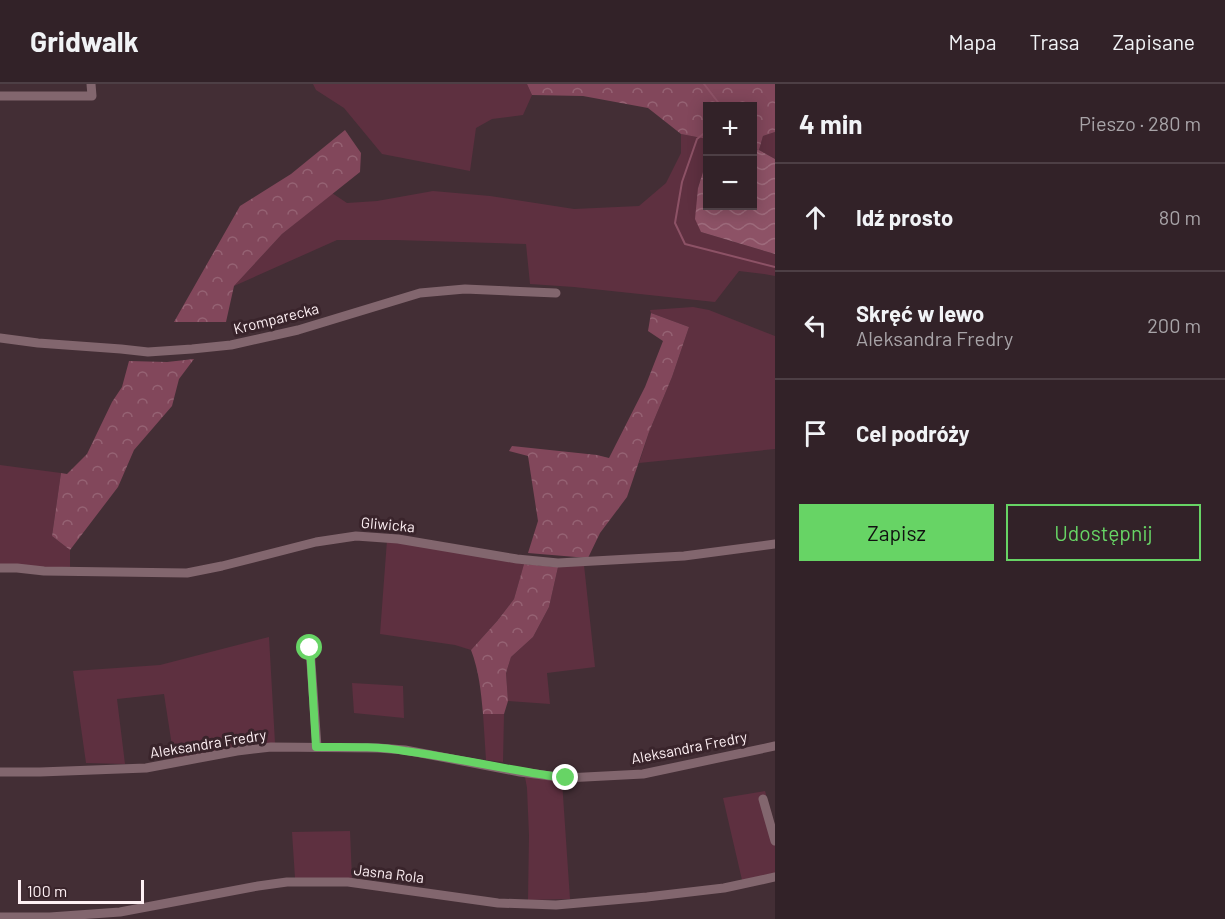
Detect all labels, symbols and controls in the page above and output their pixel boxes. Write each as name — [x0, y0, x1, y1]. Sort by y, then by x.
text: Gridwalk — [30, 24, 139, 58]
text: Mapa — [949, 29, 997, 54]
text: Trasa — [1030, 29, 1080, 54]
text: Zapisane — [1113, 29, 1195, 54]
map controls — [703, 102, 757, 210]
button: + — [703, 102, 757, 156]
text: 4 min — [799, 108, 863, 139]
text: Pieszo · 280 m — [1079, 111, 1201, 135]
button: − — [703, 156, 757, 210]
icon: ahead — [799, 201, 832, 234]
text: Idź prosto — [856, 204, 953, 230]
text: 80 m — [1159, 205, 1201, 229]
street label: Kromparecka — [231, 299, 321, 337]
text: Skręć w lewo — [856, 300, 984, 326]
icon: left — [799, 309, 832, 342]
text: 200 m — [1147, 313, 1201, 337]
text: Aleksandra Fredry — [856, 326, 1013, 350]
icon: arrive — [799, 417, 832, 450]
text: Cel podróży — [856, 420, 970, 446]
button: Zapisz — [799, 504, 994, 561]
button: Udostępnij — [1006, 504, 1201, 561]
street label: Gliwicka — [360, 513, 416, 535]
route start — [296, 634, 322, 660]
street label: Aleksandra Fredry — [148, 725, 268, 761]
street label: Aleksandra Fredry — [629, 727, 749, 767]
route end — [552, 764, 578, 790]
street label: Jasna Rola — [353, 860, 425, 886]
scale bar — [18, 877, 144, 904]
text: 100 m — [27, 881, 67, 900]

